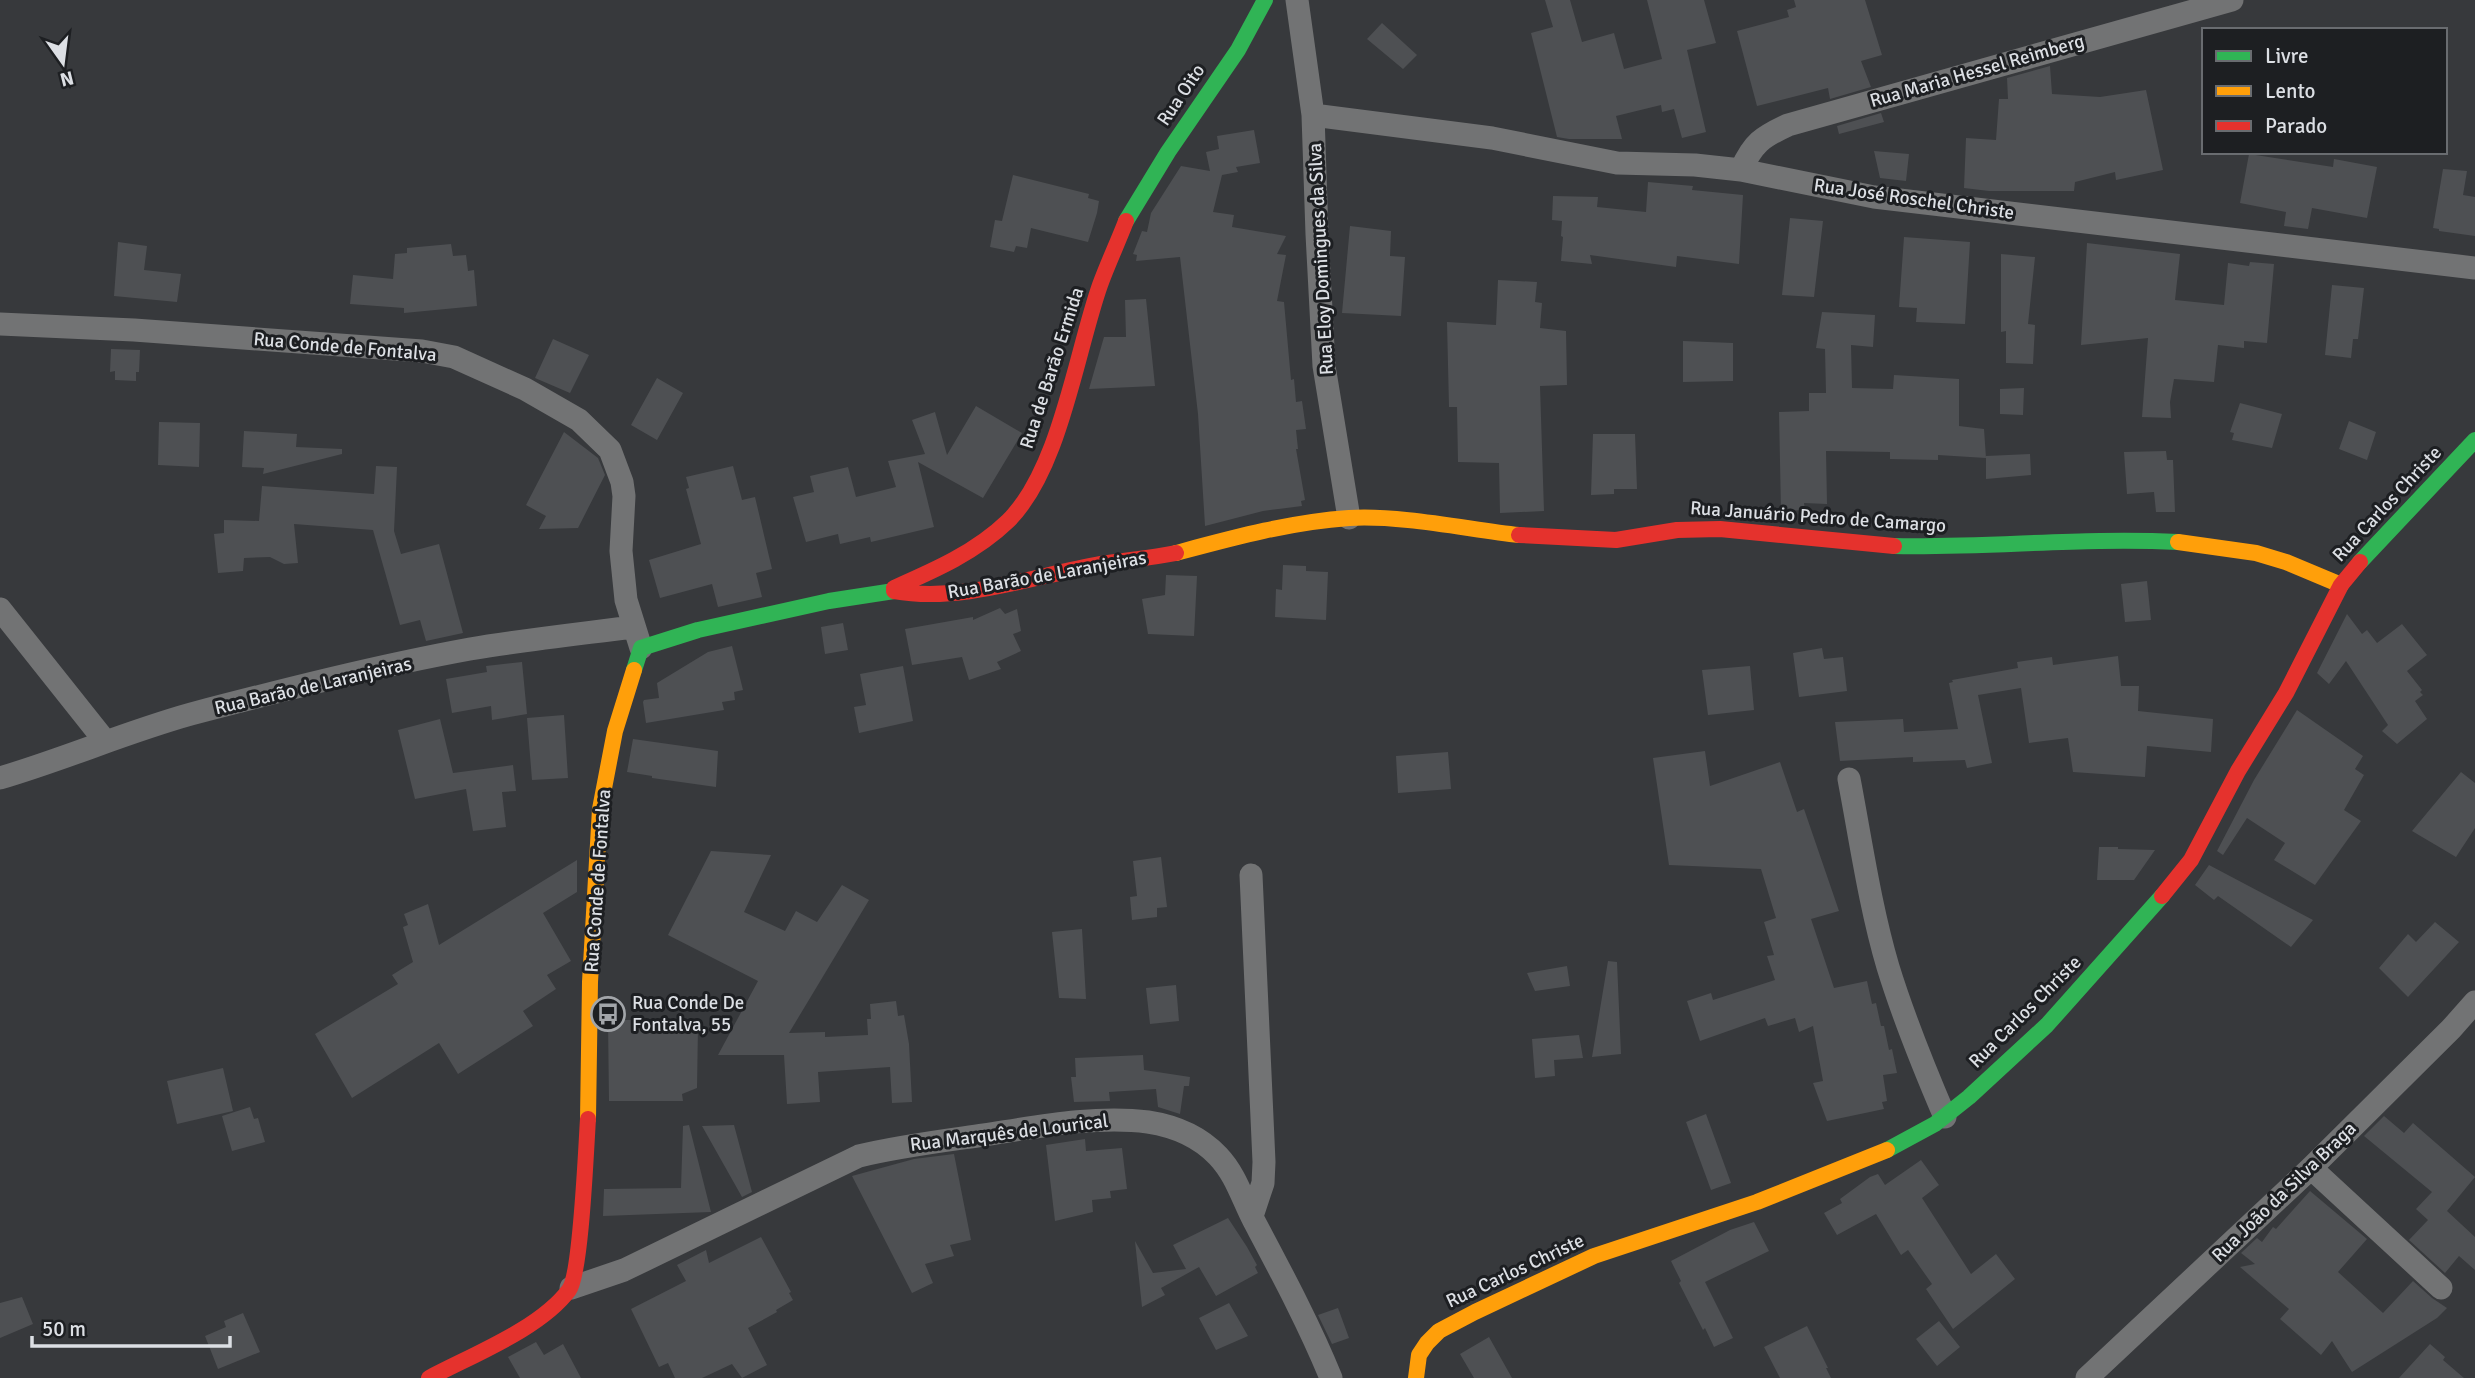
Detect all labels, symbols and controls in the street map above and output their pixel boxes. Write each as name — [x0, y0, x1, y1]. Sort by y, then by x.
north arrow — [28, 28, 98, 98]
legend — [2202, 28, 2447, 154]
street label: Rua Maria Hessel Reimberg — [1867, 29, 2087, 113]
text: Livre — [2265, 43, 2308, 69]
street label: Rua Oito — [1152, 60, 1210, 130]
text: N — [58, 65, 76, 92]
text: Lento — [2265, 78, 2315, 104]
text: Parado — [2265, 113, 2327, 139]
street label: Rua Eloy Domingues da Silva — [1303, 142, 1339, 376]
street label: Rua José Roschel Christe — [1812, 173, 2016, 225]
street label: Rua de Barão Ermida — [1015, 284, 1089, 452]
street label: Rua Conde de Fontalva — [252, 327, 438, 367]
street label: Rua Carlos Christe — [2327, 441, 2447, 567]
street label: Rua Januário Pedro de Camargo — [1689, 496, 1947, 538]
street label: Rua Barão de Laranjeiras — [946, 546, 1148, 604]
street label: Rua Barão de Laranjeiras — [212, 652, 414, 720]
street label: Rua Conde de Fontalva — [580, 788, 616, 974]
street label: Rua Carlos Christe — [1964, 951, 2086, 1073]
place label: Rua Conde De Fontalva, 55 — [632, 991, 744, 1037]
bus stop icon: Rua Conde De Fontalva, 55 — [589, 995, 627, 1033]
street label: Rua Marquês de Lourical — [909, 1109, 1109, 1157]
street label: Rua João da Silva Braga — [2207, 1117, 2361, 1267]
street label: Rua Carlos Christe — [1442, 1229, 1588, 1313]
scale bar — [32, 1304, 229, 1348]
text: 50 m — [42, 1316, 86, 1342]

